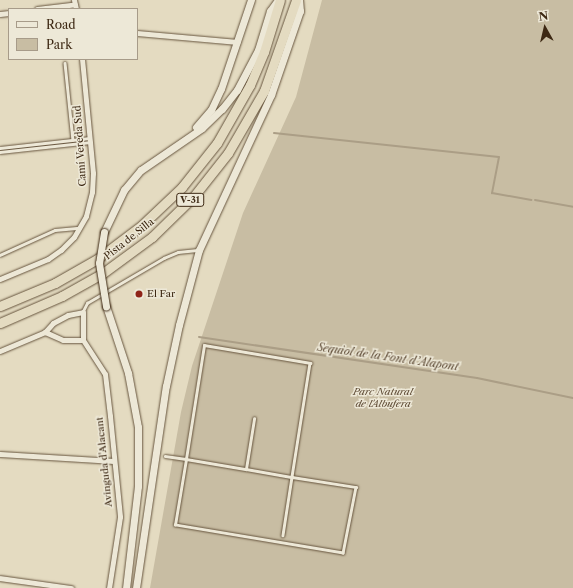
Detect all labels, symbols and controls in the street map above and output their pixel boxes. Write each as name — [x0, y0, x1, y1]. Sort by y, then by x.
legend — [8, 8, 138, 60]
north arrow — [525, 8, 565, 48]
text: N — [538, 9, 549, 24]
text: Road — [46, 17, 76, 32]
text: Park — [46, 37, 72, 52]
street label: Camí Vereda Sud — [71, 105, 89, 187]
road number: V-31 — [176, 193, 204, 207]
street label: Pista de Silla — [102, 216, 156, 262]
place label: El Far — [147, 288, 175, 300]
marker: El Far — [134, 289, 144, 299]
water label: Sequiol de la Font d’Alapont — [317, 341, 459, 373]
park label: Parc Natural de l'Albufera — [353, 385, 413, 408]
street label: Avinguda d'Alacant — [93, 416, 115, 508]

